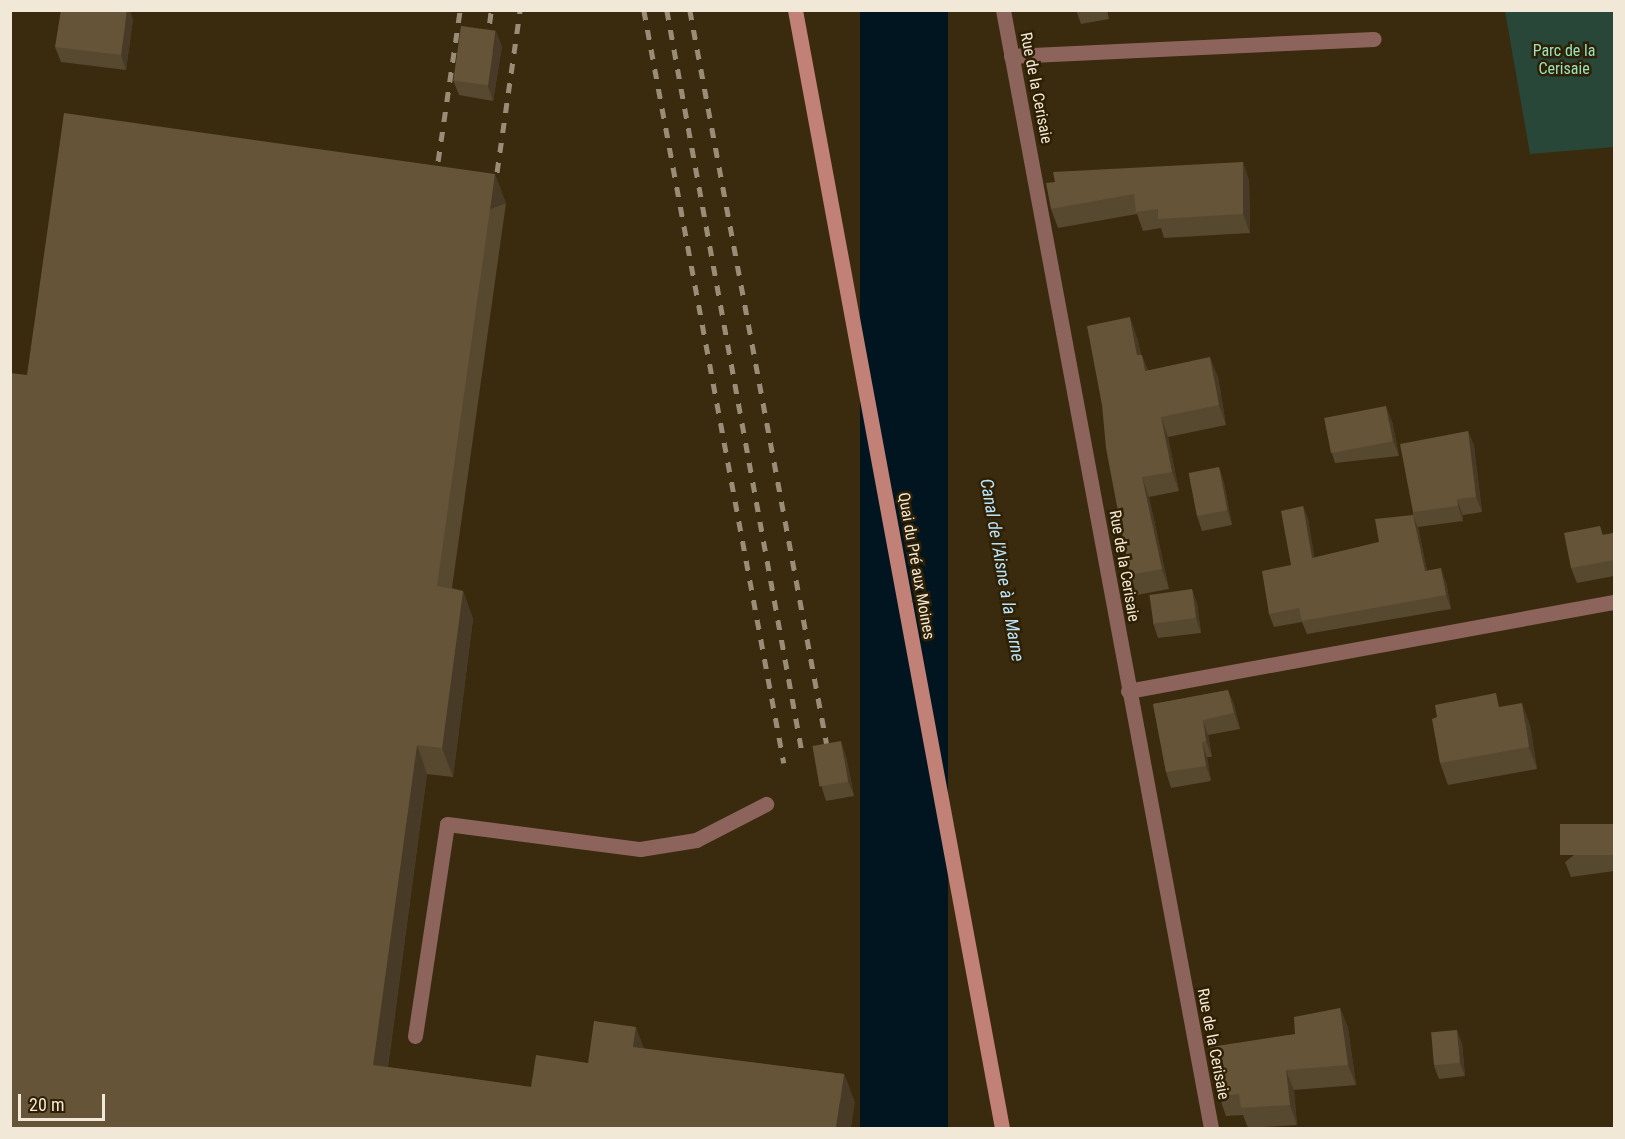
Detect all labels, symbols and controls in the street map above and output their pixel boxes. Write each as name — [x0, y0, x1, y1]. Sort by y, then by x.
street label: Rue de la Cerisaie — [1016, 31, 1056, 145]
park label: Parc de la Cerisaie — [1533, 41, 1595, 79]
water label: Canal de l'Aisne à la Marne — [975, 477, 1029, 663]
street label: Quai du Pré aux Moines — [894, 491, 938, 641]
street label: Rue de la Cerisaie — [1105, 509, 1143, 623]
street label: Rue de la Cerisaie — [1193, 987, 1233, 1101]
scale bar — [21, 1082, 108, 1120]
text: 20 m — [29, 1094, 64, 1115]

